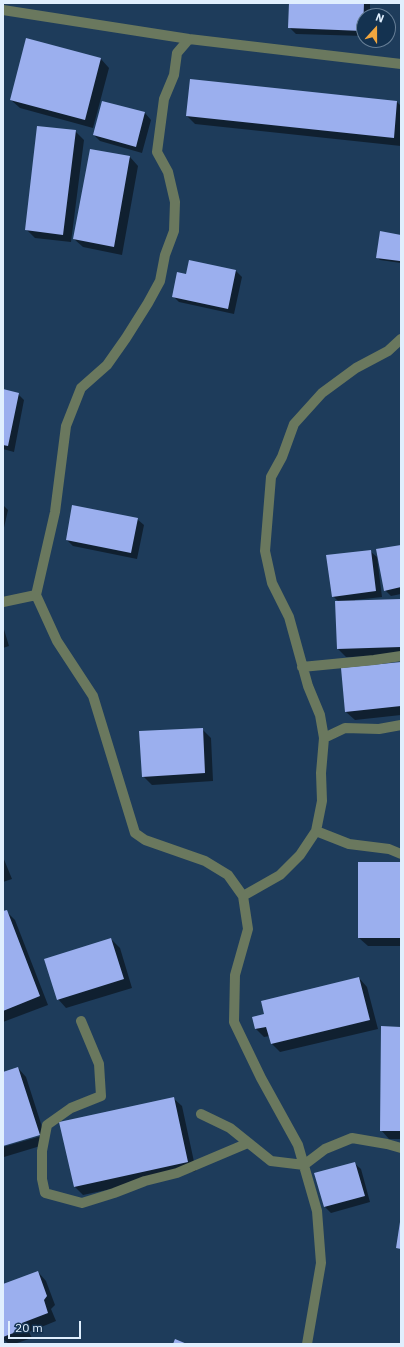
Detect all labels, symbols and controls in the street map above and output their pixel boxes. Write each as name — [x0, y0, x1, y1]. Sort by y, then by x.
north arrow — [356, 8, 396, 48]
text: N — [374, 10, 386, 26]
scale bar — [10, 1313, 83, 1339]
text: 20 m — [15, 1320, 43, 1335]

